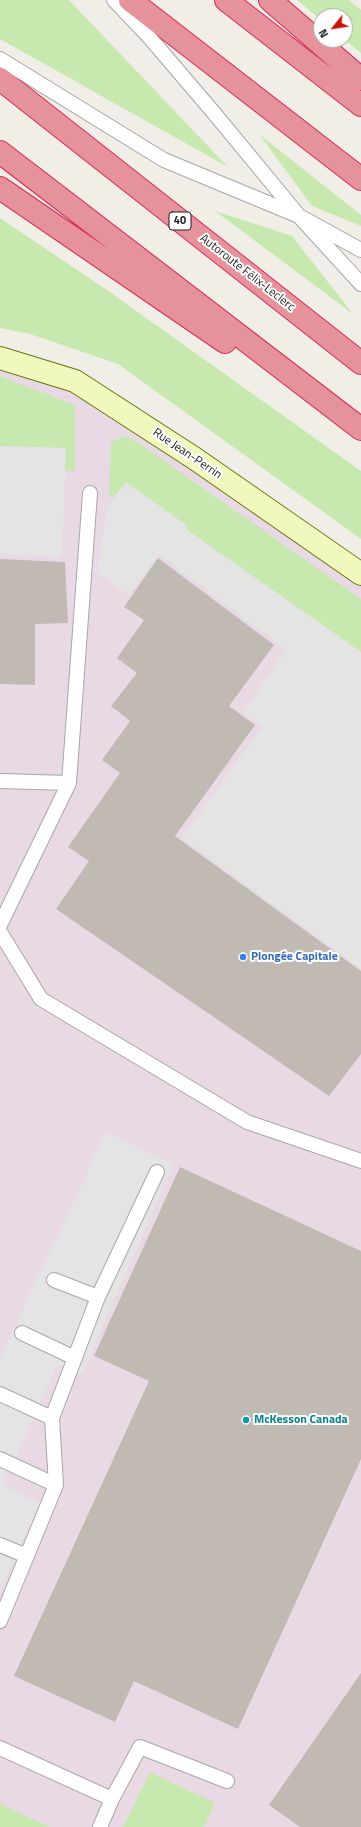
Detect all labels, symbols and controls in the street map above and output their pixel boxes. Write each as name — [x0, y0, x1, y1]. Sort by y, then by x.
north arrow — [313, 8, 353, 48]
text: N — [315, 26, 332, 41]
road number: 40 — [169, 212, 191, 230]
street label: Autoroute Félix-Leclerc — [197, 231, 297, 315]
street label: Rue Jean-Perrin — [150, 426, 224, 482]
place label: Plongée Capitale — [251, 950, 338, 964]
marker: Plongée Capitale — [238, 952, 248, 962]
place label: McKesson Canada — [254, 1413, 348, 1427]
marker: McKesson Canada — [241, 1415, 251, 1425]

